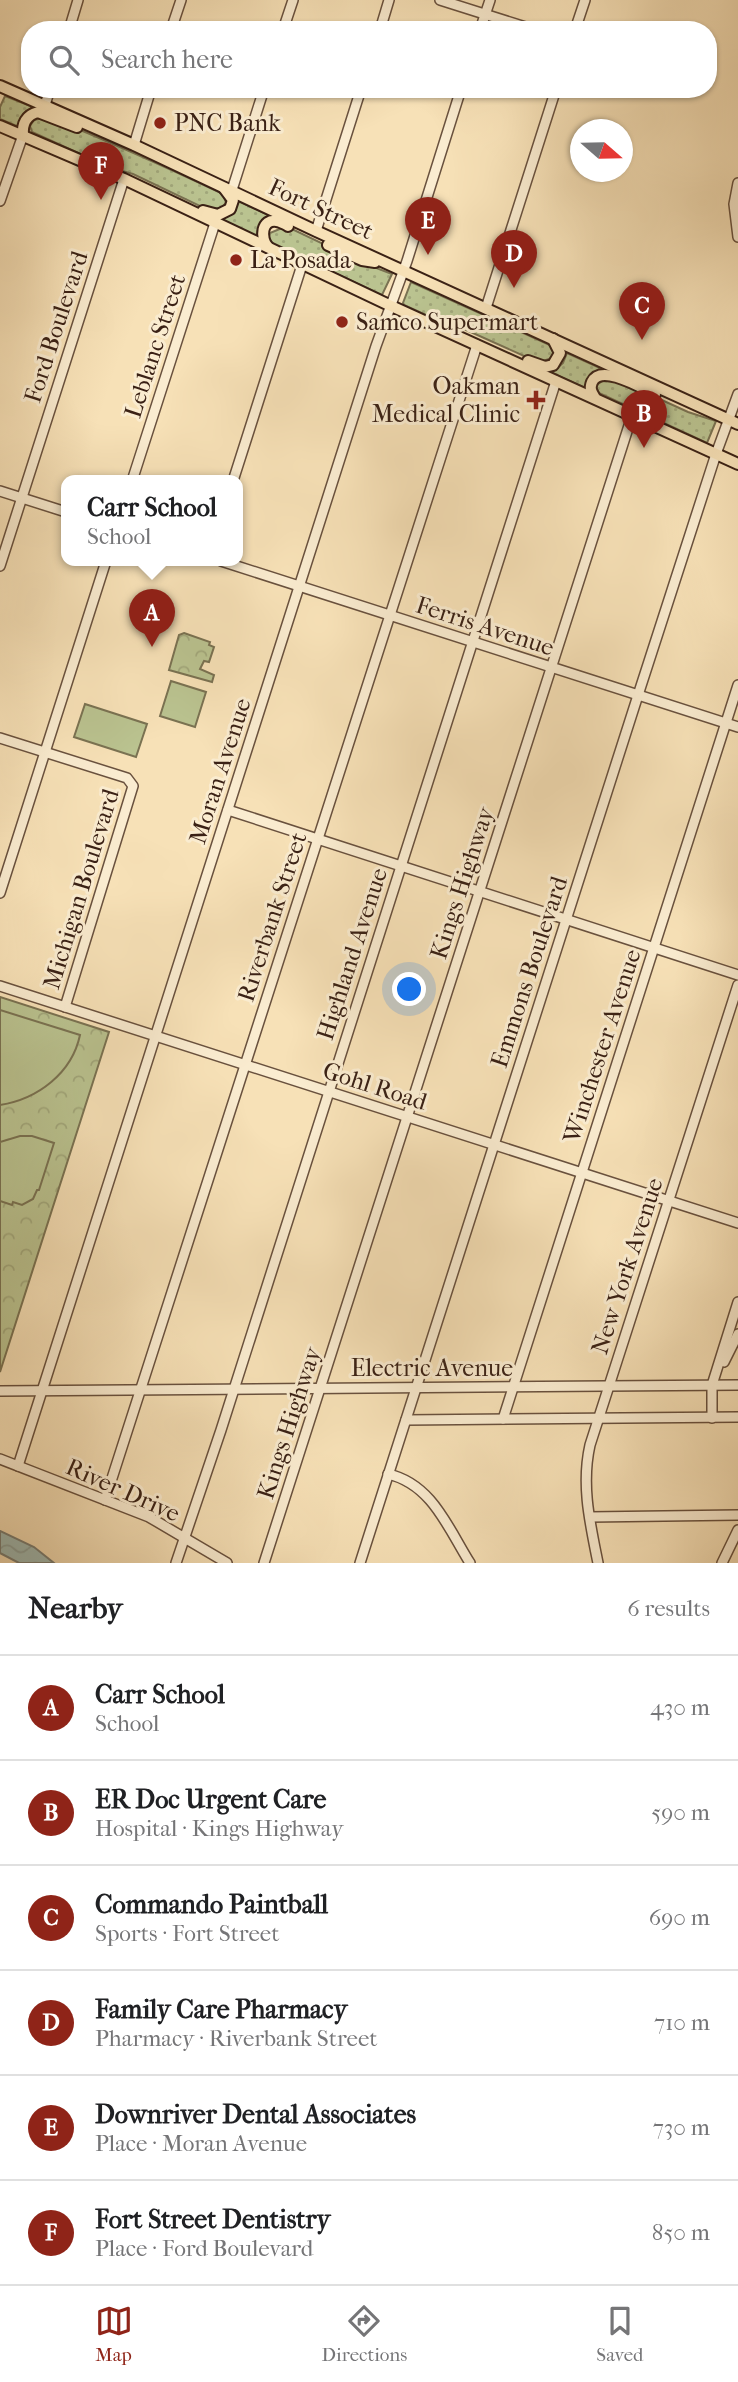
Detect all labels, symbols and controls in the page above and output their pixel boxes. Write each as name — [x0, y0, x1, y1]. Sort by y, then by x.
search box — [21, 21, 717, 98]
icon: search — [45, 41, 83, 79]
text: Search here — [101, 44, 233, 75]
place label: PNC Bank — [174, 109, 281, 137]
marker: PNC Bank — [152, 115, 168, 131]
north arrow — [570, 119, 633, 182]
pin: F — [78, 142, 124, 200]
street label: Fort Street — [264, 173, 378, 246]
pin: E — [405, 197, 451, 255]
pin: D — [491, 230, 537, 288]
place label: La Posada — [250, 246, 352, 274]
street label: Ford Boulevard — [18, 247, 94, 406]
marker: La Posada — [228, 252, 244, 268]
street label: Leblanc Street — [119, 270, 192, 421]
pin: C — [619, 282, 665, 340]
place label: Samco Supermart — [356, 308, 539, 336]
marker: Samco Supermart — [334, 314, 350, 330]
place label: Oakman Medical Clinic — [372, 372, 520, 428]
marker: Oakman Medical Clinic — [526, 390, 546, 410]
pin: B — [621, 390, 667, 448]
popup — [61, 475, 243, 566]
text: Carr School — [87, 492, 217, 523]
text: School — [87, 523, 151, 550]
pin: A — [129, 589, 175, 647]
street label: Ferris Avenue — [412, 590, 558, 662]
street label: Moran Avenue — [183, 695, 257, 847]
street label: Michigan Boulevard — [37, 785, 125, 993]
street label: Kings Highway — [424, 802, 500, 963]
street label: Riverbank Street — [231, 829, 313, 1005]
street label: Highland Avenue — [311, 864, 393, 1044]
street label: Emmons Boulevard — [485, 872, 573, 1071]
street label: Winchester Avenue — [557, 945, 647, 1147]
your location — [392, 972, 426, 1006]
street label: Gohl Road — [319, 1056, 431, 1116]
street label: New York Avenue — [585, 1174, 669, 1358]
street label: Kings Highway — [251, 1342, 327, 1503]
street label: Electric Avenue — [351, 1354, 513, 1382]
street label: River Drive — [62, 1453, 184, 1528]
text: Nearby — [28, 1591, 123, 1626]
text: 6 results — [627, 1595, 710, 1622]
text: Carr School — [95, 1679, 225, 1710]
text: A — [44, 1694, 58, 1721]
text: 430 m — [650, 1694, 710, 1721]
text: School — [95, 1710, 159, 1737]
text: ER Doc Urgent Care — [95, 1784, 326, 1815]
text: B — [44, 1799, 58, 1826]
text: 590 m — [651, 1799, 710, 1826]
text: Hospital · Kings Highway — [95, 1815, 343, 1842]
text: Commando Paintball — [95, 1889, 328, 1920]
text: C — [43, 1904, 59, 1931]
text: 690 m — [649, 1904, 710, 1931]
text: Sports · Fort Street — [95, 1920, 279, 1947]
text: Family Care Pharmacy — [95, 1994, 347, 2025]
text: D — [42, 2009, 60, 2036]
text: 710 m — [654, 2009, 710, 2036]
text: Pharmacy · Riverbank Street — [95, 2025, 378, 2052]
text: Downriver Dental Associates — [95, 2099, 416, 2130]
text: E — [44, 2114, 58, 2141]
text: 730 m — [653, 2114, 710, 2141]
text: Place · Moran Avenue — [95, 2130, 307, 2157]
text: Fort Street Dentistry — [95, 2204, 330, 2235]
text: F — [45, 2219, 57, 2246]
text: 850 m — [652, 2219, 710, 2246]
text: Place · Ford Boulevard — [95, 2235, 313, 2262]
tab: Map — [95, 2302, 133, 2366]
tab: Directions — [322, 2302, 407, 2366]
tab: Saved — [596, 2302, 643, 2366]

